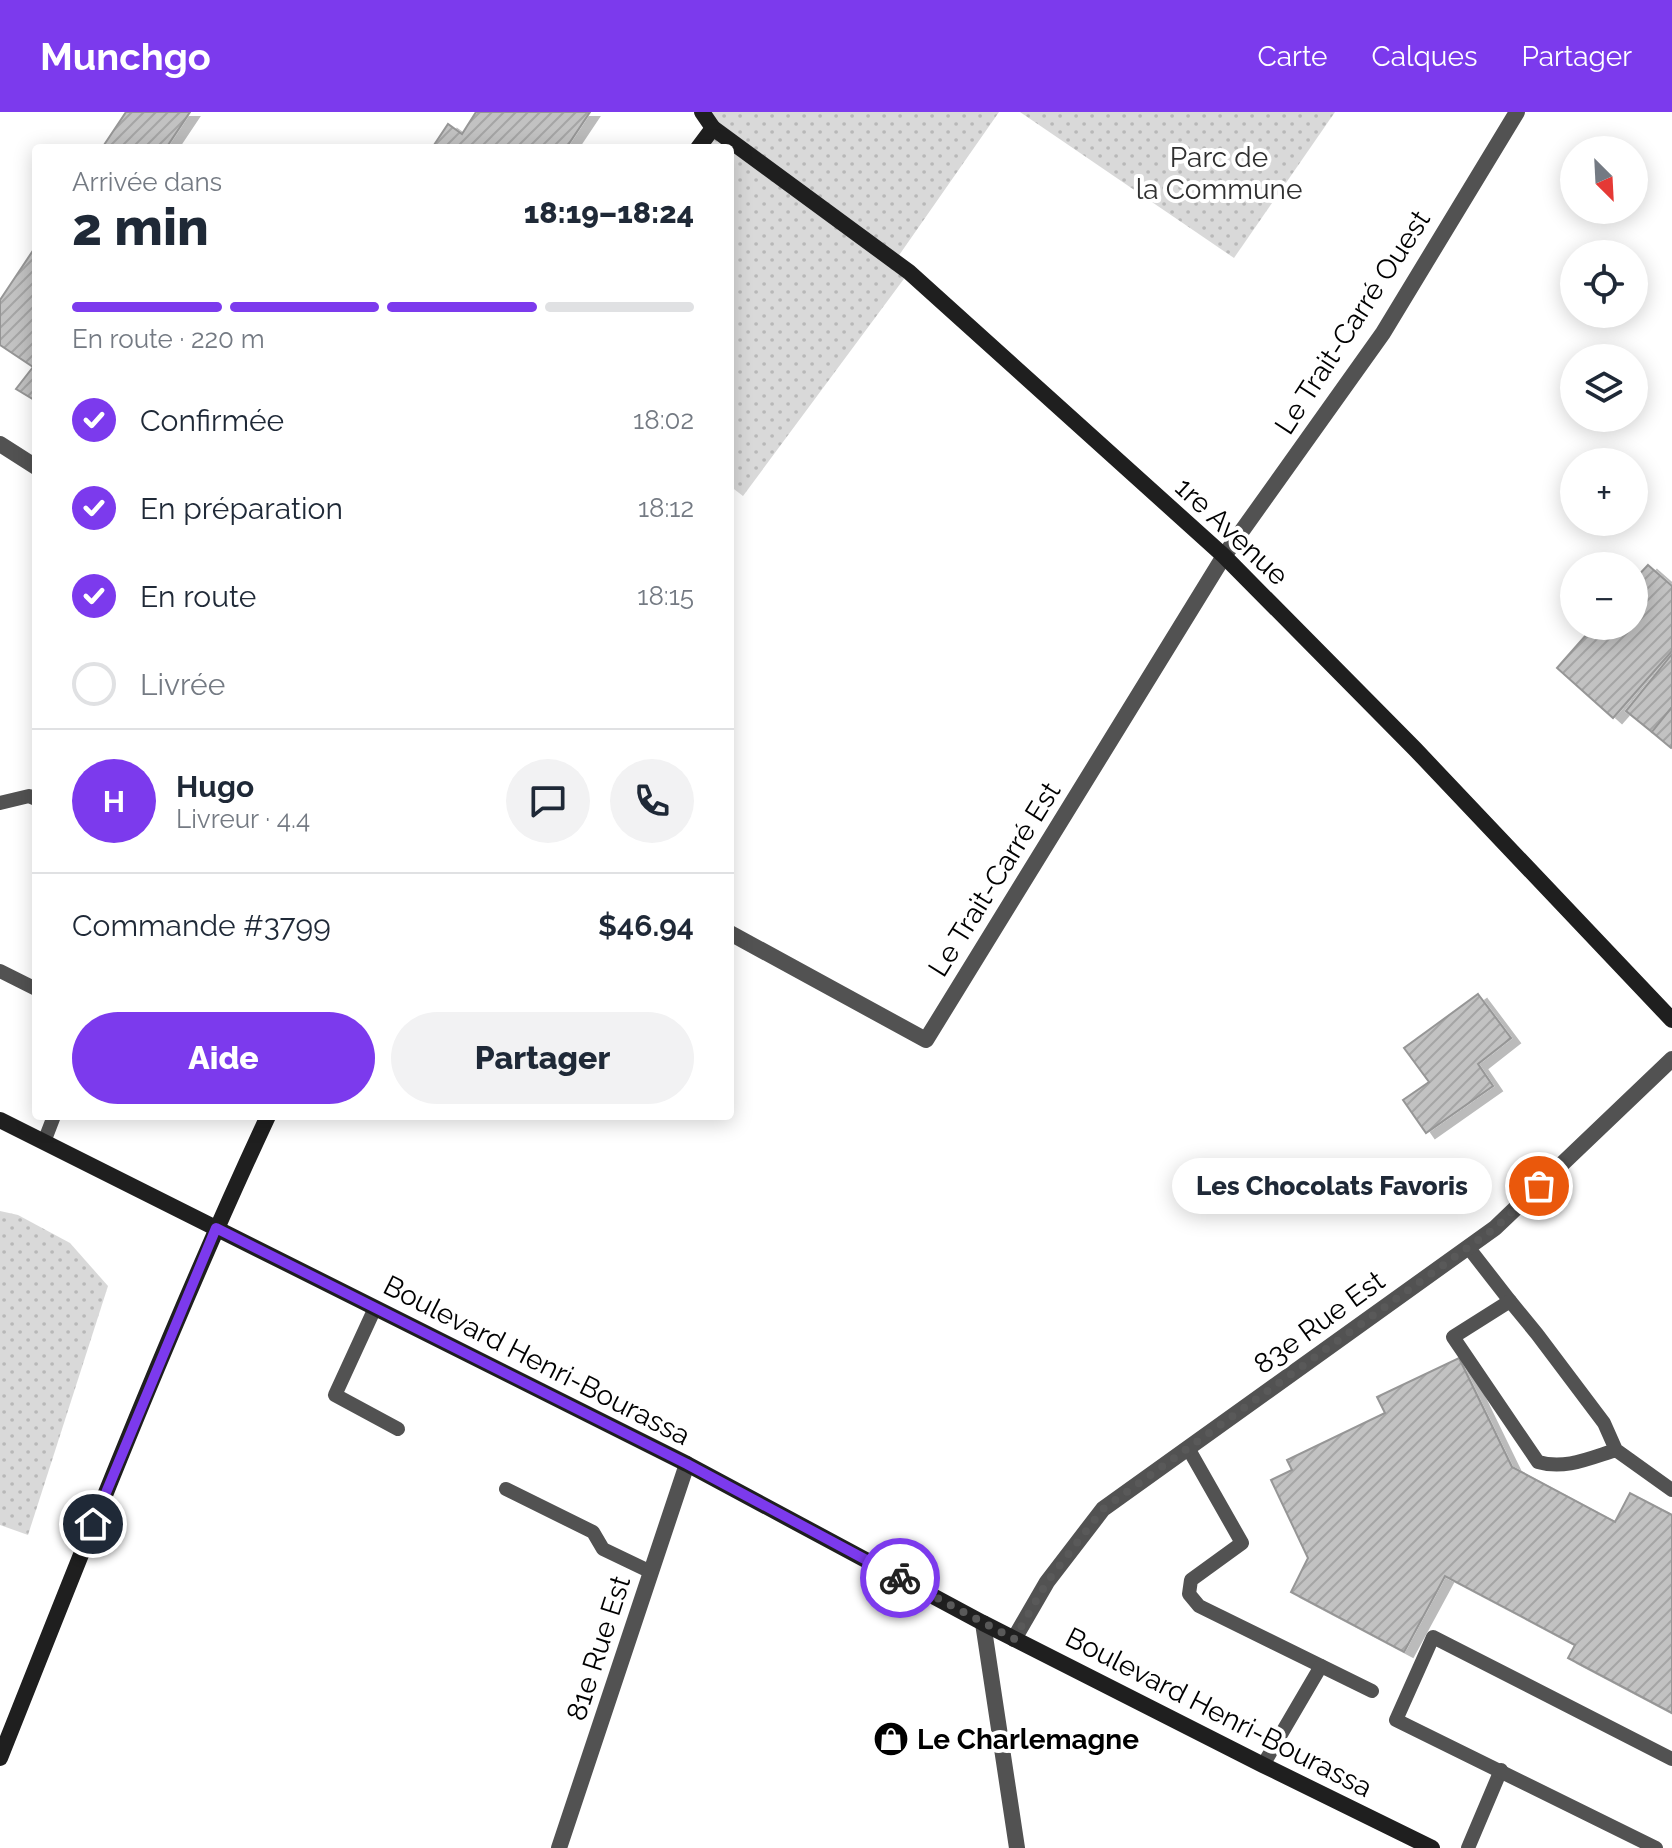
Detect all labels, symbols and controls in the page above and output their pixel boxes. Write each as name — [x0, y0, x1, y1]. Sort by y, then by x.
text: Munchgo — [40, 34, 211, 79]
text: Carte — [1258, 40, 1327, 73]
text: Calques — [1371, 40, 1477, 73]
text: Partager — [1521, 40, 1632, 73]
north arrow — [1560, 136, 1648, 224]
map controls — [1560, 136, 1648, 640]
park label: Parc de la Commune — [1136, 141, 1302, 206]
text: Arrivée dans — [72, 167, 222, 197]
text: 18:19–18:24 — [524, 195, 694, 230]
text: 2 min — [72, 196, 209, 257]
street label: Le Trait-Carré Ouest — [1268, 204, 1437, 440]
button: locate — [1560, 240, 1648, 328]
text: En route · 220 m — [72, 324, 265, 354]
button: layers — [1560, 344, 1648, 432]
icon: check — [72, 398, 116, 442]
text: Confirmée — [140, 403, 284, 438]
text: 18:02 — [633, 405, 694, 435]
button: + — [1560, 448, 1648, 536]
street label: 1re Avenue — [1168, 471, 1295, 592]
icon: check — [72, 486, 116, 530]
text: En préparation — [140, 491, 343, 526]
text: 18:12 — [638, 493, 694, 523]
button: − — [1560, 552, 1648, 640]
icon: check — [72, 574, 116, 618]
text: En route — [140, 579, 256, 614]
text: 18:15 — [637, 581, 694, 611]
text: Livrée — [140, 667, 225, 702]
button: chat — [506, 759, 590, 843]
button: phone — [610, 759, 694, 843]
text: Hugo — [176, 769, 254, 804]
street label: Le Trait-Carré Est — [921, 776, 1068, 982]
text: H — [103, 784, 125, 819]
text: Livreur · 4.4 — [176, 804, 310, 834]
text: Commande #3799 — [72, 908, 331, 943]
text: $46.94 — [598, 908, 694, 943]
button: Aide — [72, 1012, 375, 1104]
button: Partager — [391, 1012, 694, 1104]
pin — [1505, 1152, 1573, 1220]
callout: Les Chocolats Favoris — [1171, 1158, 1491, 1214]
icon: bag — [1517, 1164, 1561, 1208]
text: Les Chocolats Favoris — [1196, 1171, 1468, 1201]
street label: 83e Rue Est — [1248, 1264, 1392, 1381]
street label: Boulevard Henri-Bourassa — [378, 1269, 696, 1452]
pin — [59, 1490, 127, 1558]
icon: home — [71, 1502, 115, 1546]
courier — [860, 1538, 940, 1618]
icon: bike — [878, 1556, 922, 1600]
street label: 81e Rue Est — [560, 1571, 638, 1725]
street label: Boulevard Henri-Bourassa — [1060, 1621, 1378, 1804]
shop icon: Le Charlemagne — [872, 1720, 910, 1758]
place label: Le Charlemagne — [917, 1723, 1139, 1756]

